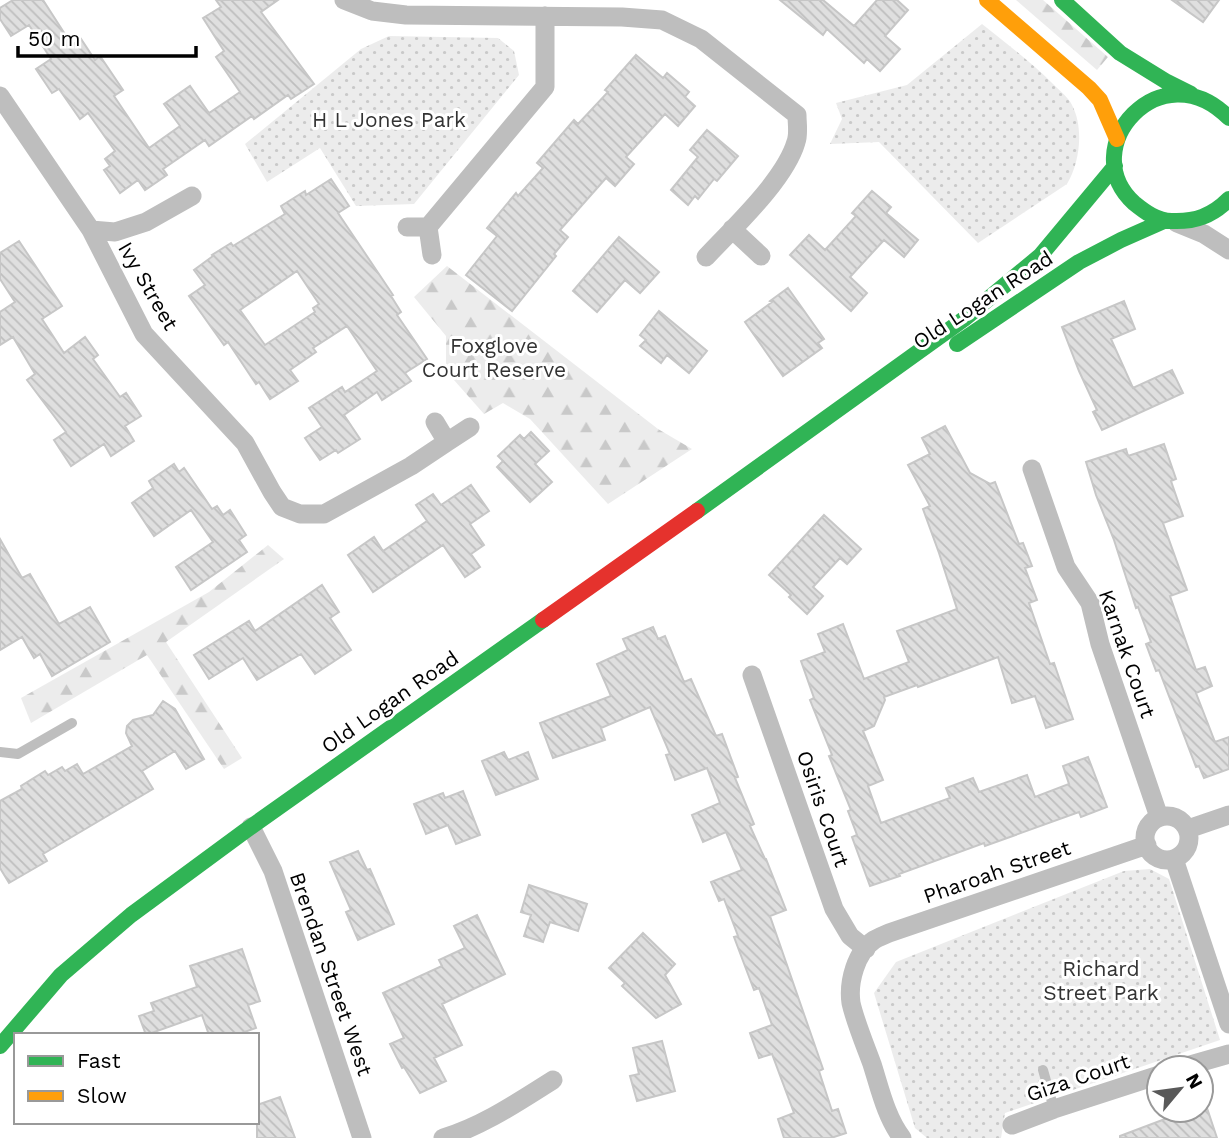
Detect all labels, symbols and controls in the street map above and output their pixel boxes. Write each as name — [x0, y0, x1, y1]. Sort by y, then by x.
scale bar — [18, 14, 196, 58]
text: 50 m — [28, 26, 80, 51]
park label: H L Jones Park — [312, 107, 466, 132]
street label: Ivy Street — [113, 237, 184, 335]
street label: Old Logan Road — [908, 245, 1057, 354]
park label: Foxglove Court Reserve — [422, 333, 566, 382]
street label: Karnak Court — [1094, 586, 1161, 721]
street label: Old Logan Road — [316, 645, 463, 758]
street label: Osiris Court — [792, 747, 855, 871]
street label: Pharoah Street — [920, 835, 1074, 908]
street label: Brendan Street West — [285, 869, 378, 1079]
park label: Richard Street Park — [1043, 956, 1159, 1005]
legend — [14, 1033, 259, 1124]
text: Fast — [77, 1048, 121, 1073]
street label: Giza Court — [1023, 1048, 1133, 1107]
north arrow — [1145, 1054, 1215, 1124]
text: N — [1181, 1069, 1208, 1093]
text: Slow — [77, 1083, 127, 1108]

